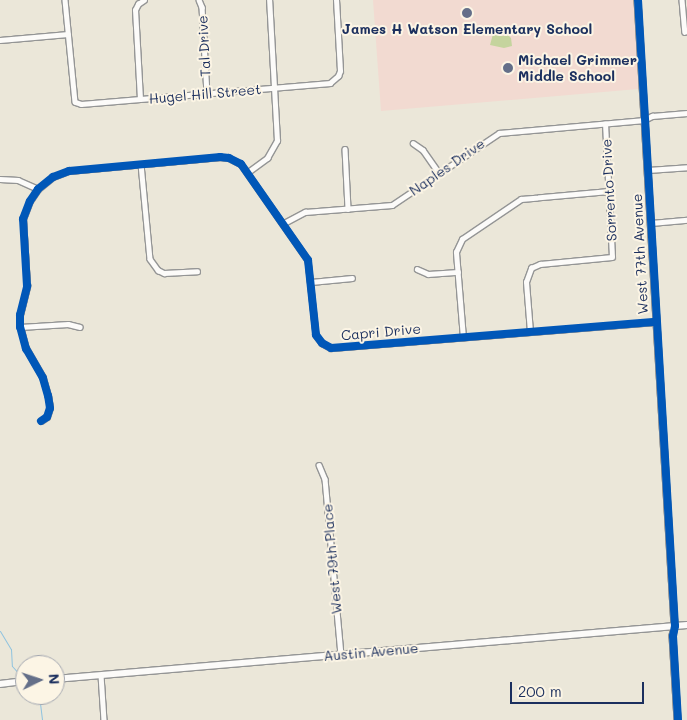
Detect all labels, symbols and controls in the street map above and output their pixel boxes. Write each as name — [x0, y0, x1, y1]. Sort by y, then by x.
marker: James H Watson Elementary School — [461, 7, 473, 19]
street label: Tal Drive — [194, 15, 214, 77]
place label: James H Watson Elementary School — [342, 21, 592, 37]
place label: Michael Grimmer Middle School — [518, 52, 637, 84]
marker: Michael Grimmer Middle School — [502, 62, 514, 74]
street label: Hugel Hill Street — [148, 81, 262, 107]
street label: Naples Drive — [406, 135, 488, 199]
street label: Sorrento Drive — [598, 138, 620, 242]
street label: West 77th Avenue — [628, 193, 652, 315]
street label: Capri Drive — [340, 320, 422, 344]
street label: West 79th Place — [319, 503, 345, 615]
street label: Austin Avenue — [323, 639, 419, 665]
north arrow — [15, 655, 65, 705]
scale bar — [512, 672, 646, 704]
text: N — [45, 673, 64, 685]
text: 200 m — [518, 681, 562, 701]

